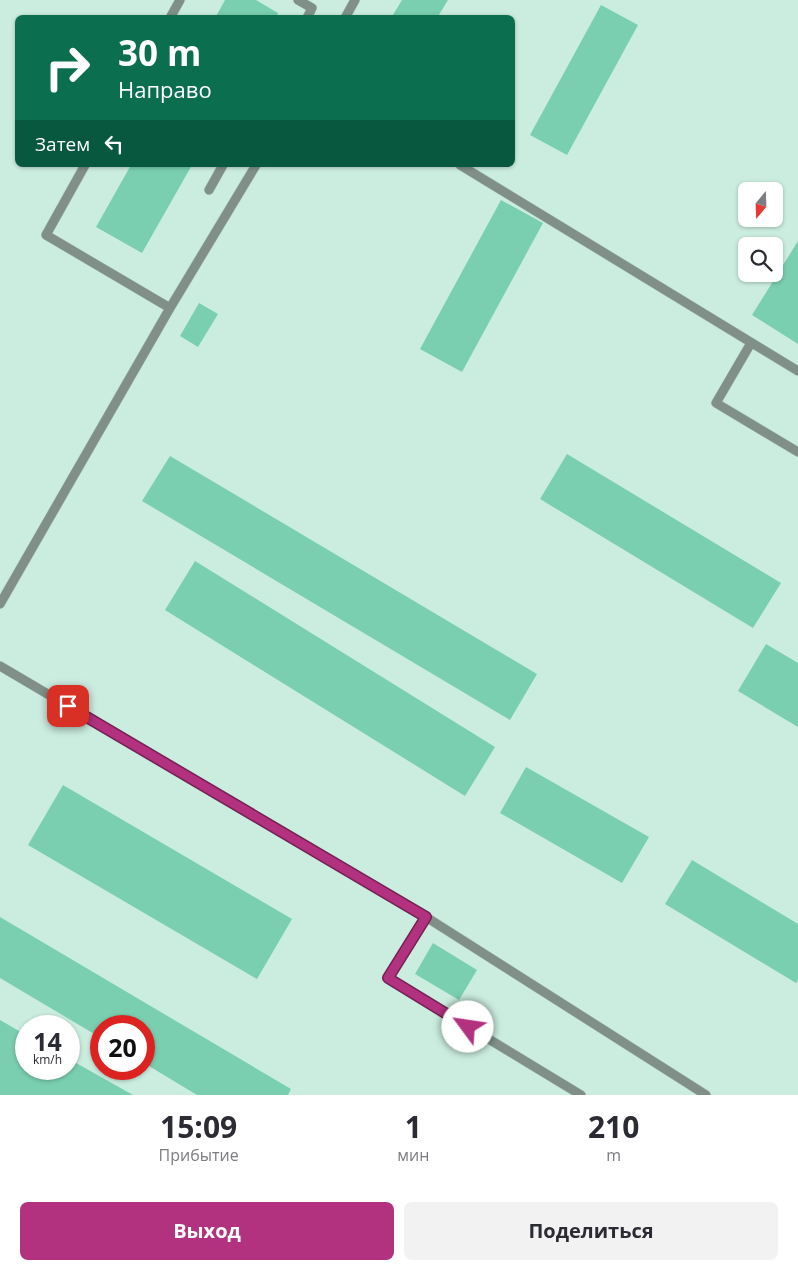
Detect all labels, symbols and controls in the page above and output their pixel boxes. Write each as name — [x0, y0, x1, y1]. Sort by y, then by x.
text: 30 m — [118, 29, 201, 76]
icon: right — [35, 35, 100, 100]
text: Направо — [118, 74, 212, 104]
icon: left — [100, 130, 128, 158]
text: Затем — [35, 131, 90, 157]
north arrow — [738, 182, 782, 228]
map controls — [738, 182, 783, 282]
button: search — [738, 237, 783, 282]
pin — [47, 685, 89, 727]
icon: arrive — [54, 692, 82, 720]
position arrow — [441, 1000, 493, 1052]
speed limit sign: 20 — [90, 1015, 155, 1080]
text: 14 — [33, 1024, 62, 1058]
text: km/h — [33, 1051, 62, 1068]
text: 15:09 — [160, 1106, 237, 1147]
text: 1 — [405, 1106, 422, 1147]
text: 210 — [588, 1106, 639, 1147]
text: Прибытие — [159, 1144, 239, 1166]
text: мин — [397, 1144, 429, 1166]
text: m — [606, 1144, 621, 1166]
button: Выход — [20, 1202, 394, 1260]
button: Поделиться — [404, 1202, 778, 1260]

